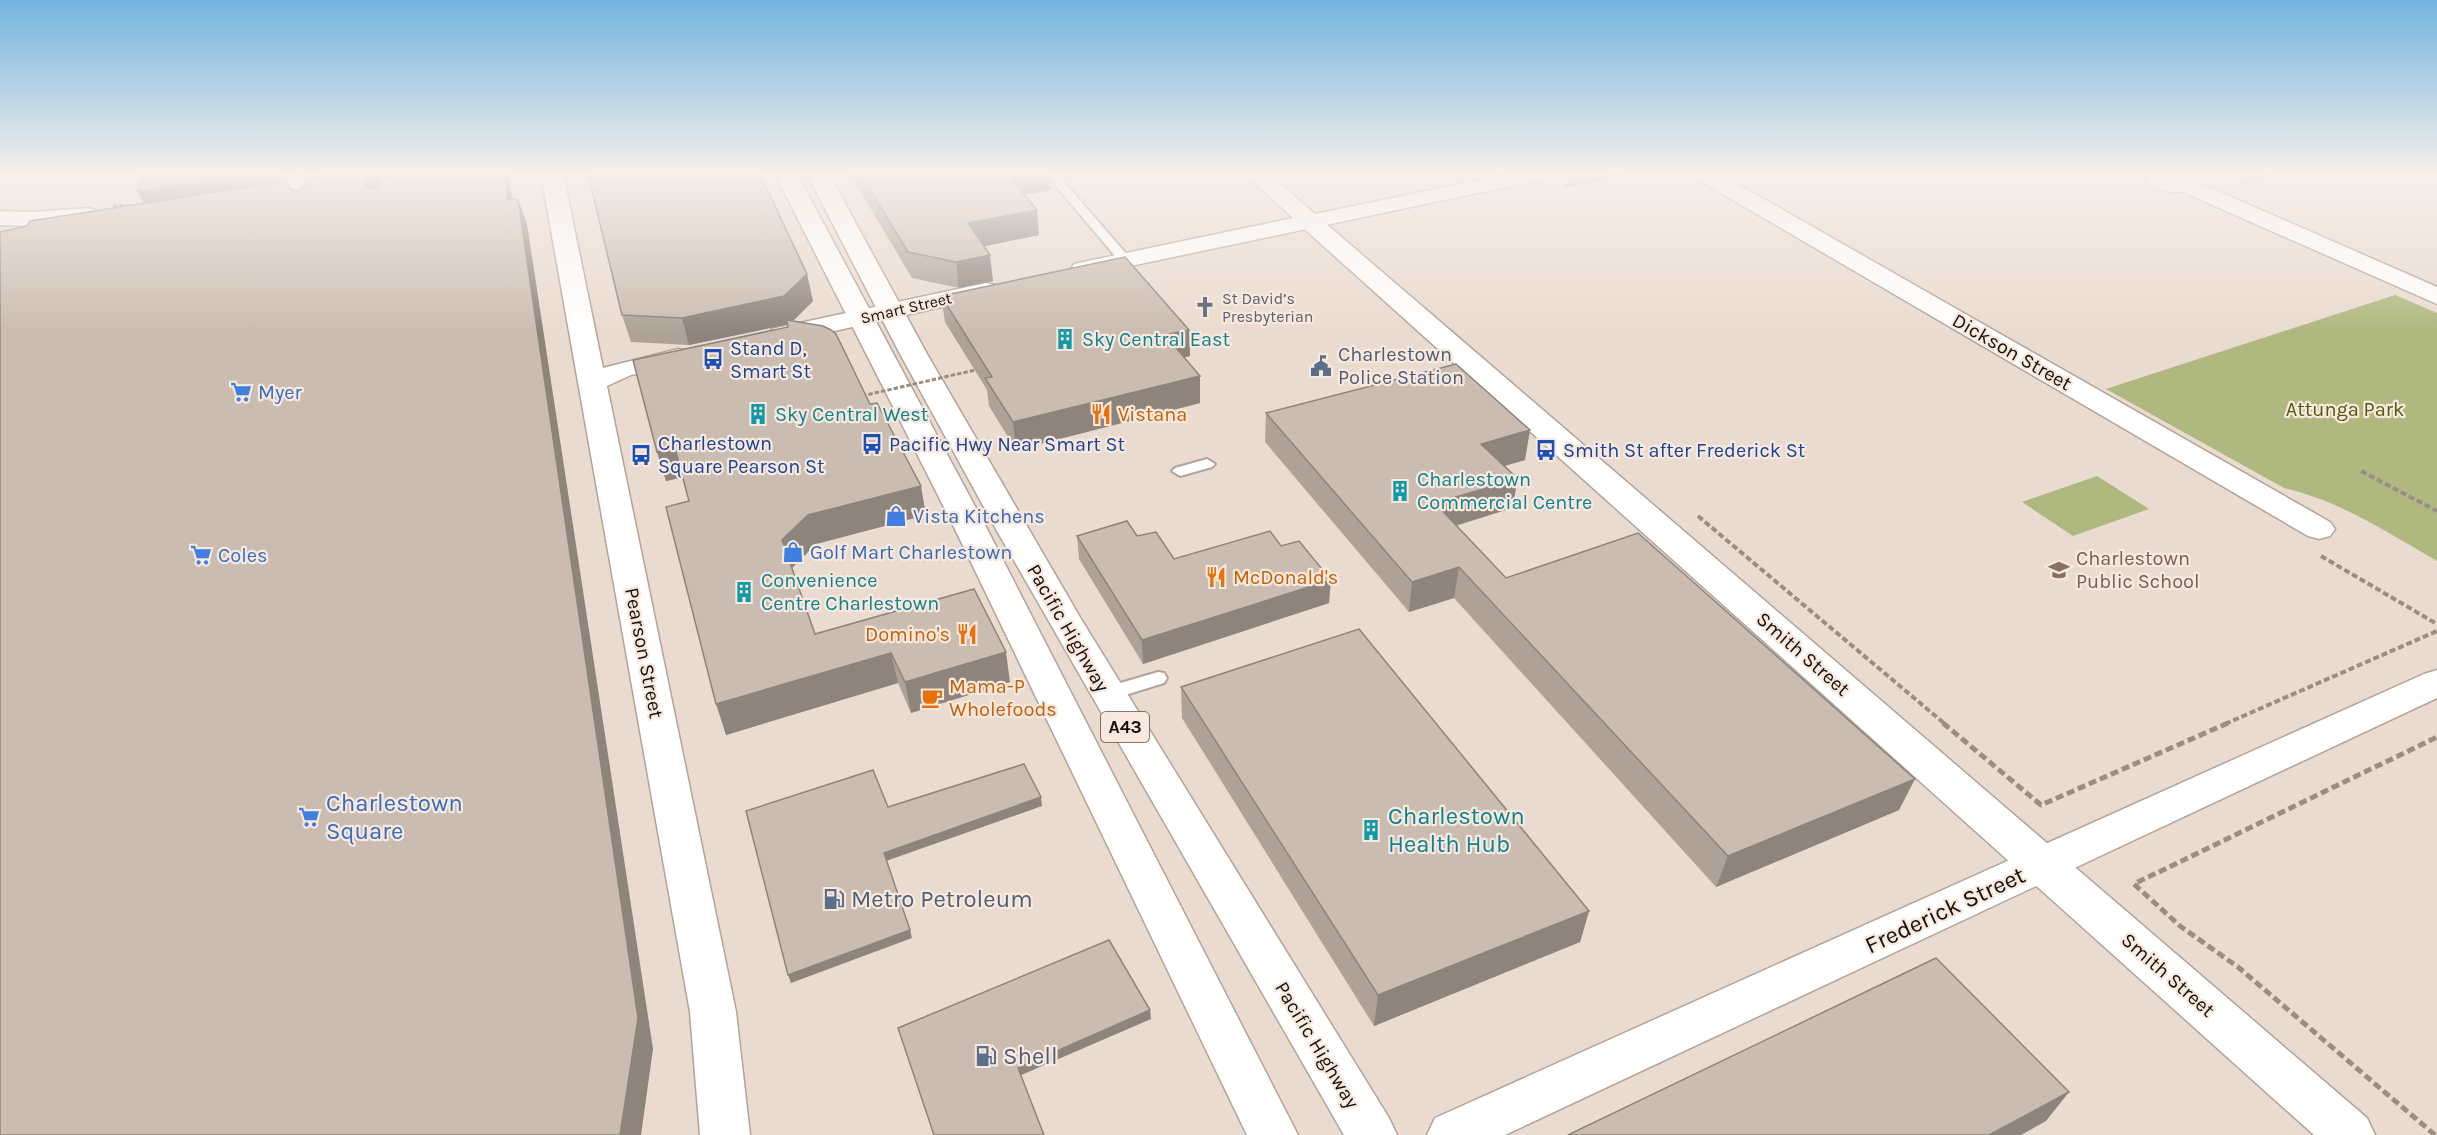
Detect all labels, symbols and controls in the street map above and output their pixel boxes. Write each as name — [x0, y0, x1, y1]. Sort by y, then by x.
street label: Smart Street — [859, 288, 953, 328]
place label: St David’s Presbyterian — [1222, 289, 1313, 326]
church icon: St David’s Presbyterian — [1193, 295, 1217, 319]
street label: Dickson Street — [1948, 309, 2076, 396]
building icon: Sky Central East — [1053, 327, 1077, 351]
place label: Sky Central East — [1082, 328, 1231, 351]
place label: Stand D, Smart St — [730, 337, 811, 383]
place label: Charlestown Police Station — [1338, 343, 1464, 389]
bus stop icon: Stand D, Smart St — [701, 347, 725, 371]
public building icon: Charlestown Police Station — [1309, 354, 1333, 378]
supermarket icon: Myer — [229, 380, 253, 404]
place label: Myer — [258, 381, 303, 404]
park label: Attunga Park — [2286, 398, 2404, 421]
building icon: Sky Central West — [746, 402, 770, 426]
restaurant icon: Vistana — [1089, 402, 1113, 426]
place label: Sky Central West — [775, 403, 929, 426]
place label: Vistana — [1118, 403, 1187, 426]
place label: Charlestown Square Pearson St — [658, 432, 825, 478]
bus stop icon: Pacific Hwy Near Smart St — [860, 432, 884, 456]
place label: Pacific Hwy Near Smart St — [889, 433, 1126, 456]
bus stop icon: Smith St after Frederick St — [1534, 438, 1558, 462]
place label: Smith St after Frederick St — [1563, 439, 1806, 462]
bus stop icon: Charlestown Square Pearson St — [629, 443, 653, 467]
place label: Charlestown Commercial Centre — [1417, 468, 1592, 514]
building icon: Charlestown Commercial Centre — [1388, 479, 1412, 503]
shop icon: Vista Kitchens — [884, 504, 908, 528]
place label: Vista Kitchens — [913, 505, 1045, 528]
shop icon: Golf Mart Charlestown — [781, 540, 805, 564]
place label: Golf Mart Charlestown — [810, 541, 1012, 564]
supermarket icon: Coles — [189, 543, 213, 567]
place label: Coles — [218, 544, 268, 567]
place label: Charlestown Public School — [2076, 547, 2200, 593]
school or university icon: Charlestown Public School — [2047, 558, 2071, 582]
street label: Pacific Highway — [1022, 560, 1114, 696]
restaurant icon: McDonald's — [1204, 565, 1228, 589]
place label: McDonald's — [1233, 566, 1338, 589]
place label: Convenience Centre Charlestown — [761, 569, 939, 615]
building icon: Convenience Centre Charlestown — [732, 580, 756, 604]
street label: Pearson Street — [620, 586, 668, 721]
street label: Smith Street — [1752, 607, 1855, 701]
restaurant icon: Domino's — [955, 622, 979, 646]
place label: Domino's — [865, 623, 950, 646]
place label: Mama-P Wholefoods — [949, 675, 1057, 721]
cafe icon: Mama-P Wholefoods — [920, 686, 944, 710]
road number: A43 — [1101, 712, 1149, 742]
place label: Charlestown Square — [326, 789, 463, 845]
place label: Charlestown Health Hub — [1388, 802, 1525, 858]
supermarket icon: Charlestown Square — [297, 805, 321, 829]
building icon: Charlestown Health Hub — [1359, 818, 1383, 842]
street label: Frederick Street — [1860, 861, 2030, 959]
place label: Metro Petroleum — [851, 885, 1033, 913]
fuel station icon: Metro Petroleum — [822, 887, 846, 911]
street label: Smith Street — [2117, 928, 2220, 1022]
street label: Pacific Highway — [1270, 977, 1364, 1113]
place label: Shell — [1003, 1042, 1058, 1070]
fuel station icon: Shell — [974, 1044, 998, 1068]

